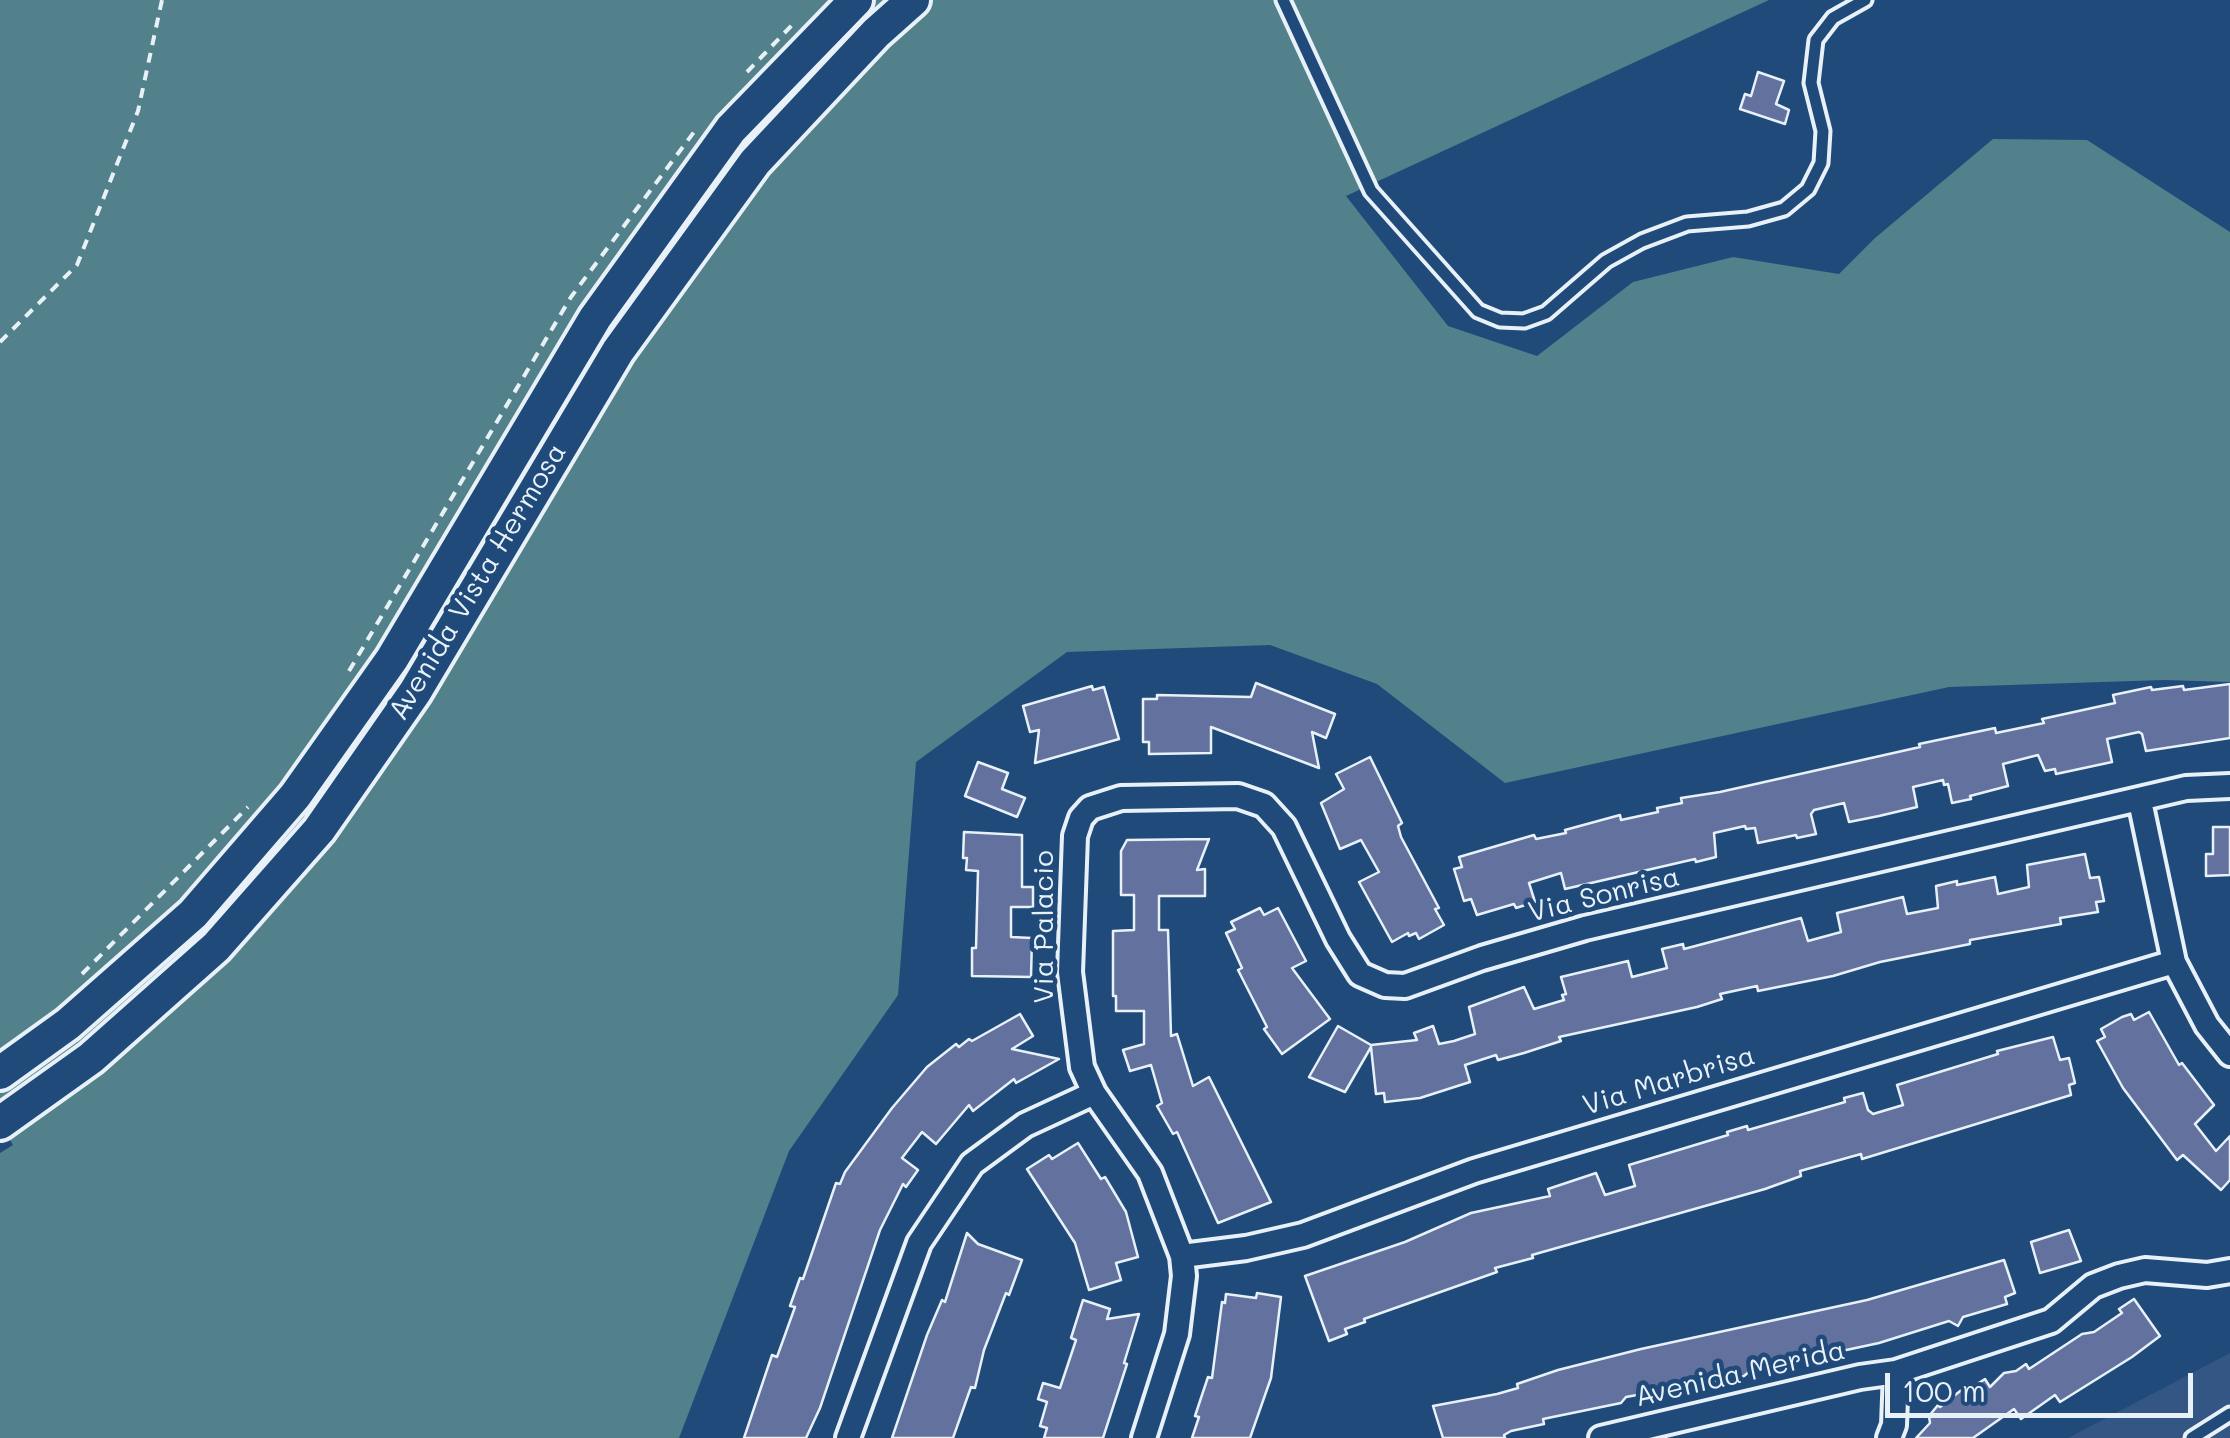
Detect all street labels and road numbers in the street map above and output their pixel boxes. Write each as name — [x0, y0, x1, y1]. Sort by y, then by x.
street label: Avenida Vista Hermosa — [382, 437, 574, 727]
street label: Via Palacio — [1027, 850, 1061, 1004]
street label: Via Sonrisa — [1525, 860, 1683, 930]
street label: Via Marbrisa — [1579, 1039, 1759, 1123]
street label: Avenida Merida — [1632, 1334, 1848, 1414]

